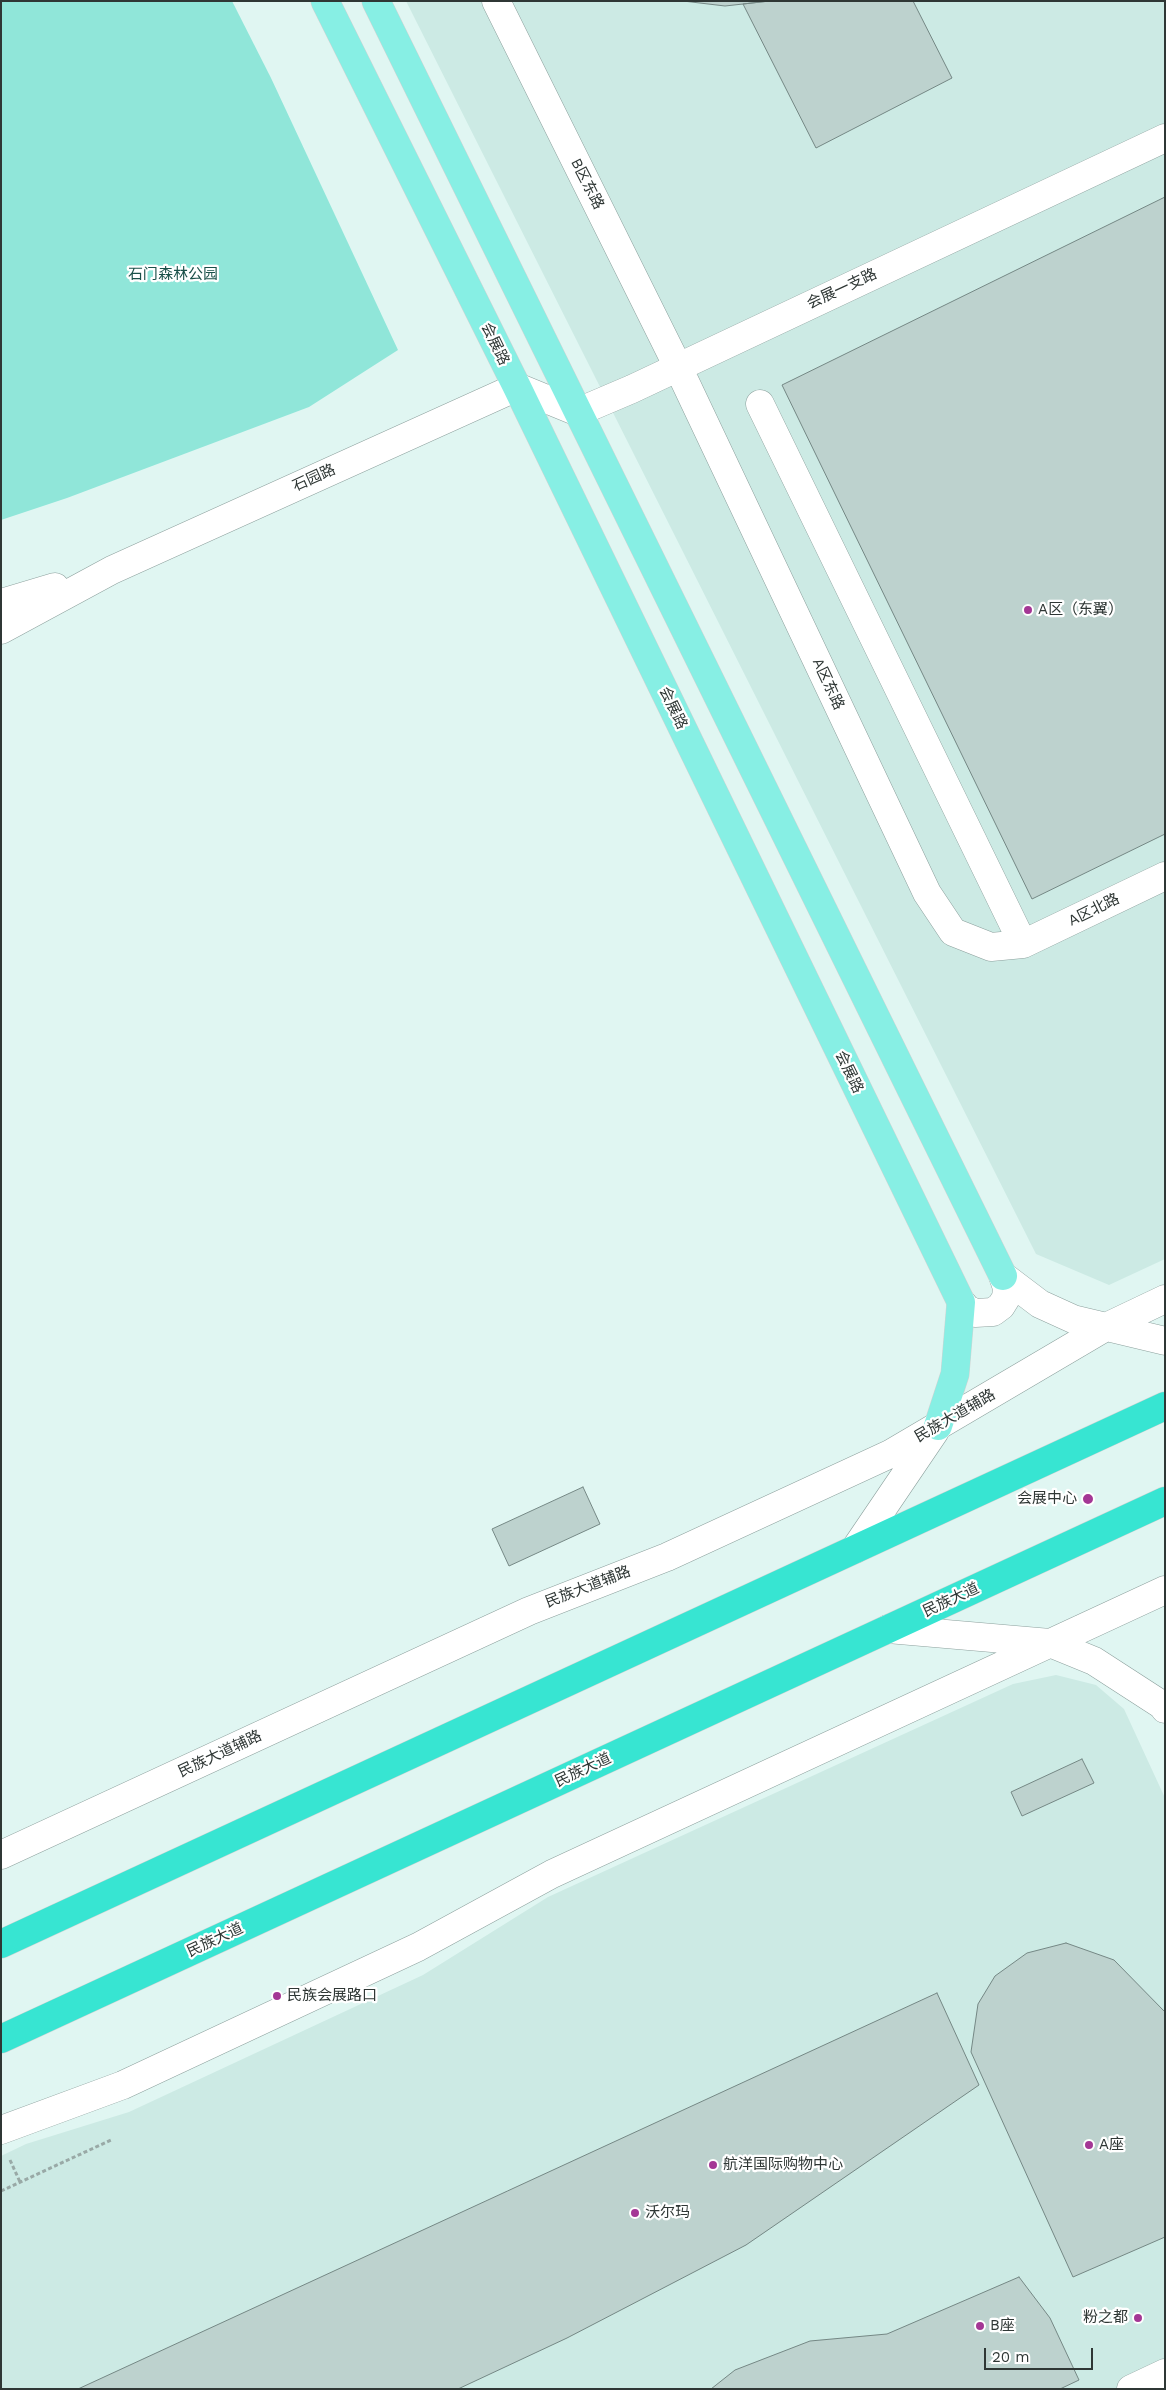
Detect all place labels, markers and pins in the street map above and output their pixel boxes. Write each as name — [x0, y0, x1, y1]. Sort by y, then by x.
place label: A区（东翼） — [1038, 601, 1123, 619]
marker: A区（东翼） — [1022, 604, 1034, 616]
place label: 会展中心 — [1017, 1490, 1077, 1508]
marker: 会展中心 — [1081, 1492, 1095, 1506]
place label: 民族会展路口 — [287, 1987, 377, 2005]
marker: 民族会展路口 — [271, 1990, 283, 2002]
place label: A座 — [1099, 2136, 1124, 2154]
marker: A座 — [1083, 2139, 1095, 2151]
place label: 航洋国际购物中心 — [723, 2156, 843, 2174]
marker: 航洋国际购物中心 — [707, 2159, 719, 2171]
place label: 沃尔玛 — [645, 2204, 690, 2222]
marker: 沃尔玛 — [629, 2207, 641, 2219]
place label: 粉之都 — [1083, 2309, 1128, 2327]
marker: 粉之都 — [1132, 2312, 1144, 2324]
place label: B座 — [990, 2317, 1015, 2335]
marker: B座 — [974, 2320, 986, 2332]

